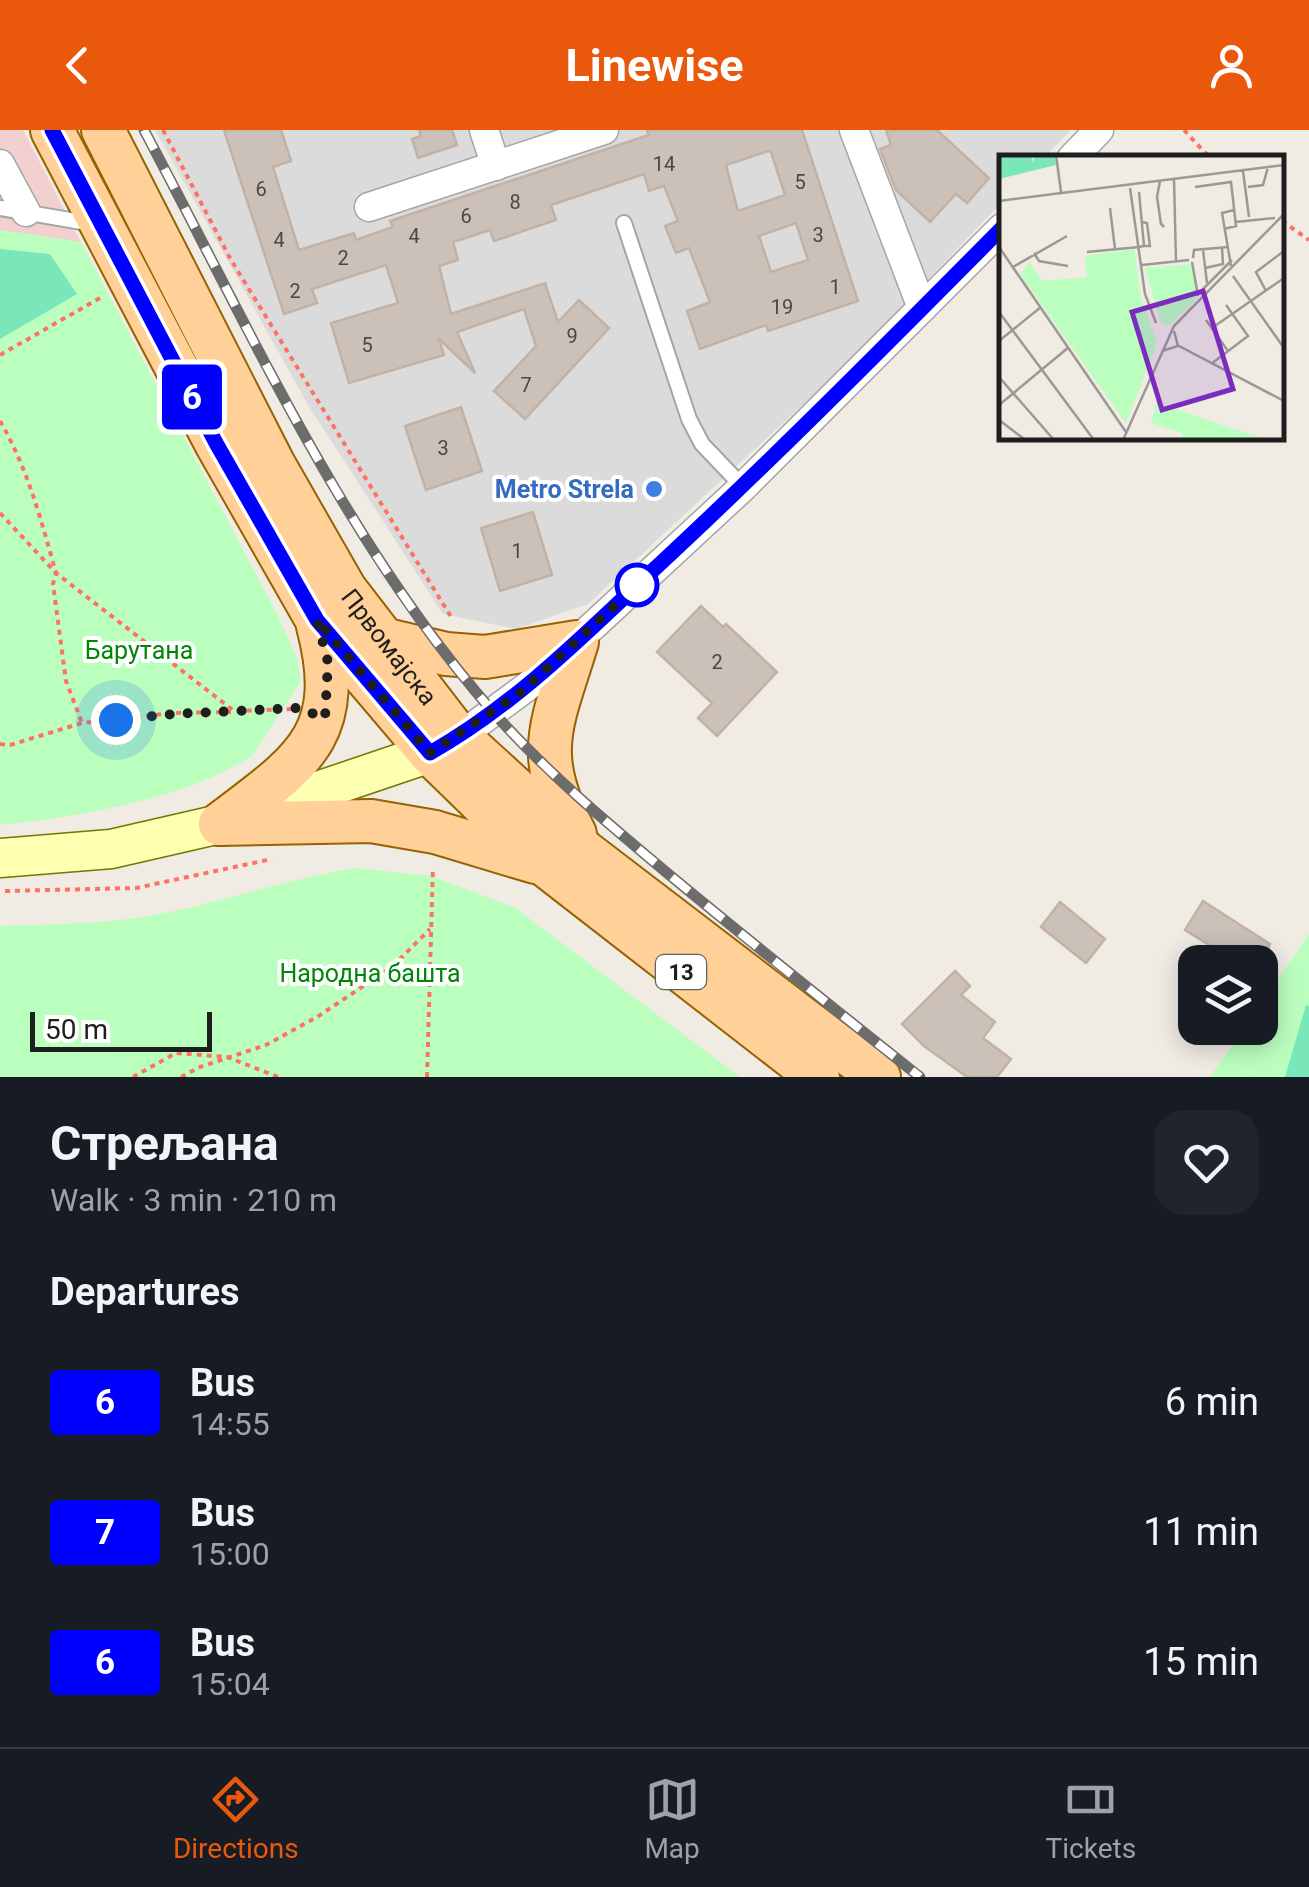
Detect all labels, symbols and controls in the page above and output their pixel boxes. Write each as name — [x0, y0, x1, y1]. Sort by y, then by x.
icon: back — [50, 38, 105, 93]
icon: person — [1204, 38, 1259, 93]
text: Linewise — [565, 39, 744, 92]
house number: 14 — [653, 152, 675, 176]
inset map — [999, 155, 1284, 440]
house number: 5 — [794, 170, 806, 194]
house number: 6 — [255, 177, 267, 201]
house number: 8 — [509, 190, 521, 214]
house number: 6 — [460, 204, 472, 228]
house number: 3 — [812, 223, 824, 247]
house number: 4 — [408, 224, 420, 248]
house number: 4 — [273, 228, 285, 252]
house number: 2 — [337, 246, 349, 270]
house number: 1 — [829, 275, 841, 299]
house number: 2 — [289, 279, 301, 303]
house number: 19 — [771, 295, 793, 319]
house number: 9 — [566, 324, 578, 348]
house number: 5 — [361, 333, 373, 357]
line badge: 6 — [160, 364, 224, 430]
house number: 7 — [520, 373, 532, 397]
text: 6 — [182, 377, 202, 418]
house number: 3 — [437, 436, 449, 460]
place label: Metro Strela — [495, 475, 634, 504]
marker: Metro Strela — [643, 478, 665, 500]
house number: 1 — [511, 539, 523, 563]
unlabelled marker — [616, 564, 658, 606]
street label: Првомајска — [335, 583, 443, 711]
park label: Барутана — [85, 636, 193, 665]
house number: 2 — [711, 650, 723, 674]
your location — [91, 695, 141, 745]
map controls — [1178, 945, 1278, 1045]
button: layers — [1178, 945, 1278, 1045]
road number: 13 — [656, 955, 706, 989]
park label: Народна башта — [279, 959, 461, 988]
scale bar — [30, 1007, 212, 1051]
text: 50 m — [45, 1013, 108, 1046]
button: heart — [1154, 1110, 1259, 1215]
text: Стрељана — [50, 1115, 279, 1172]
text: Walk · 3 min · 210 m — [50, 1181, 337, 1219]
text: Departures — [50, 1270, 240, 1314]
text: Bus — [190, 1361, 255, 1405]
text: 6 min — [1165, 1380, 1259, 1424]
text: 6 — [95, 1382, 115, 1423]
text: 14:55 — [190, 1405, 270, 1443]
text: Bus — [190, 1491, 255, 1535]
text: 11 min — [1143, 1510, 1259, 1554]
text: 7 — [95, 1512, 115, 1553]
text: 15:00 — [190, 1535, 270, 1573]
text: Bus — [190, 1621, 255, 1665]
text: 15 min — [1143, 1640, 1259, 1684]
text: 6 — [95, 1642, 115, 1683]
text: 15:04 — [190, 1665, 270, 1703]
tab: Directions — [173, 1772, 299, 1865]
tab: Map — [644, 1772, 700, 1865]
tab: Tickets — [1046, 1772, 1136, 1865]

